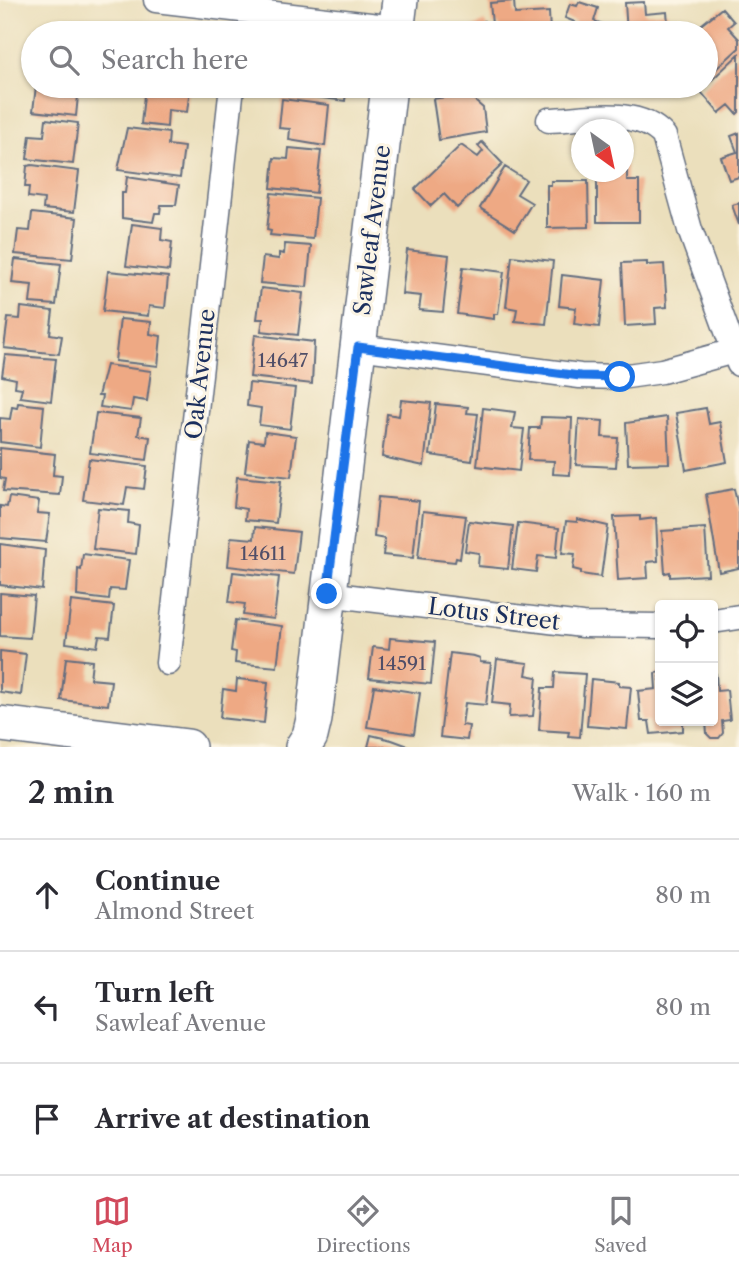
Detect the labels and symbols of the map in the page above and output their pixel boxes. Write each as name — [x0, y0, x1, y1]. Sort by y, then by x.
north arrow — [571, 119, 634, 182]
street label: Sawleaf Avenue — [348, 143, 396, 317]
street label: Oak Avenue — [179, 307, 221, 441]
house number: 14647 — [258, 349, 309, 372]
route start — [604, 361, 635, 392]
house number: 14611 — [240, 542, 286, 565]
route end — [311, 578, 342, 609]
street label: Lotus Street — [426, 592, 562, 636]
house number: 14591 — [378, 652, 426, 675]

